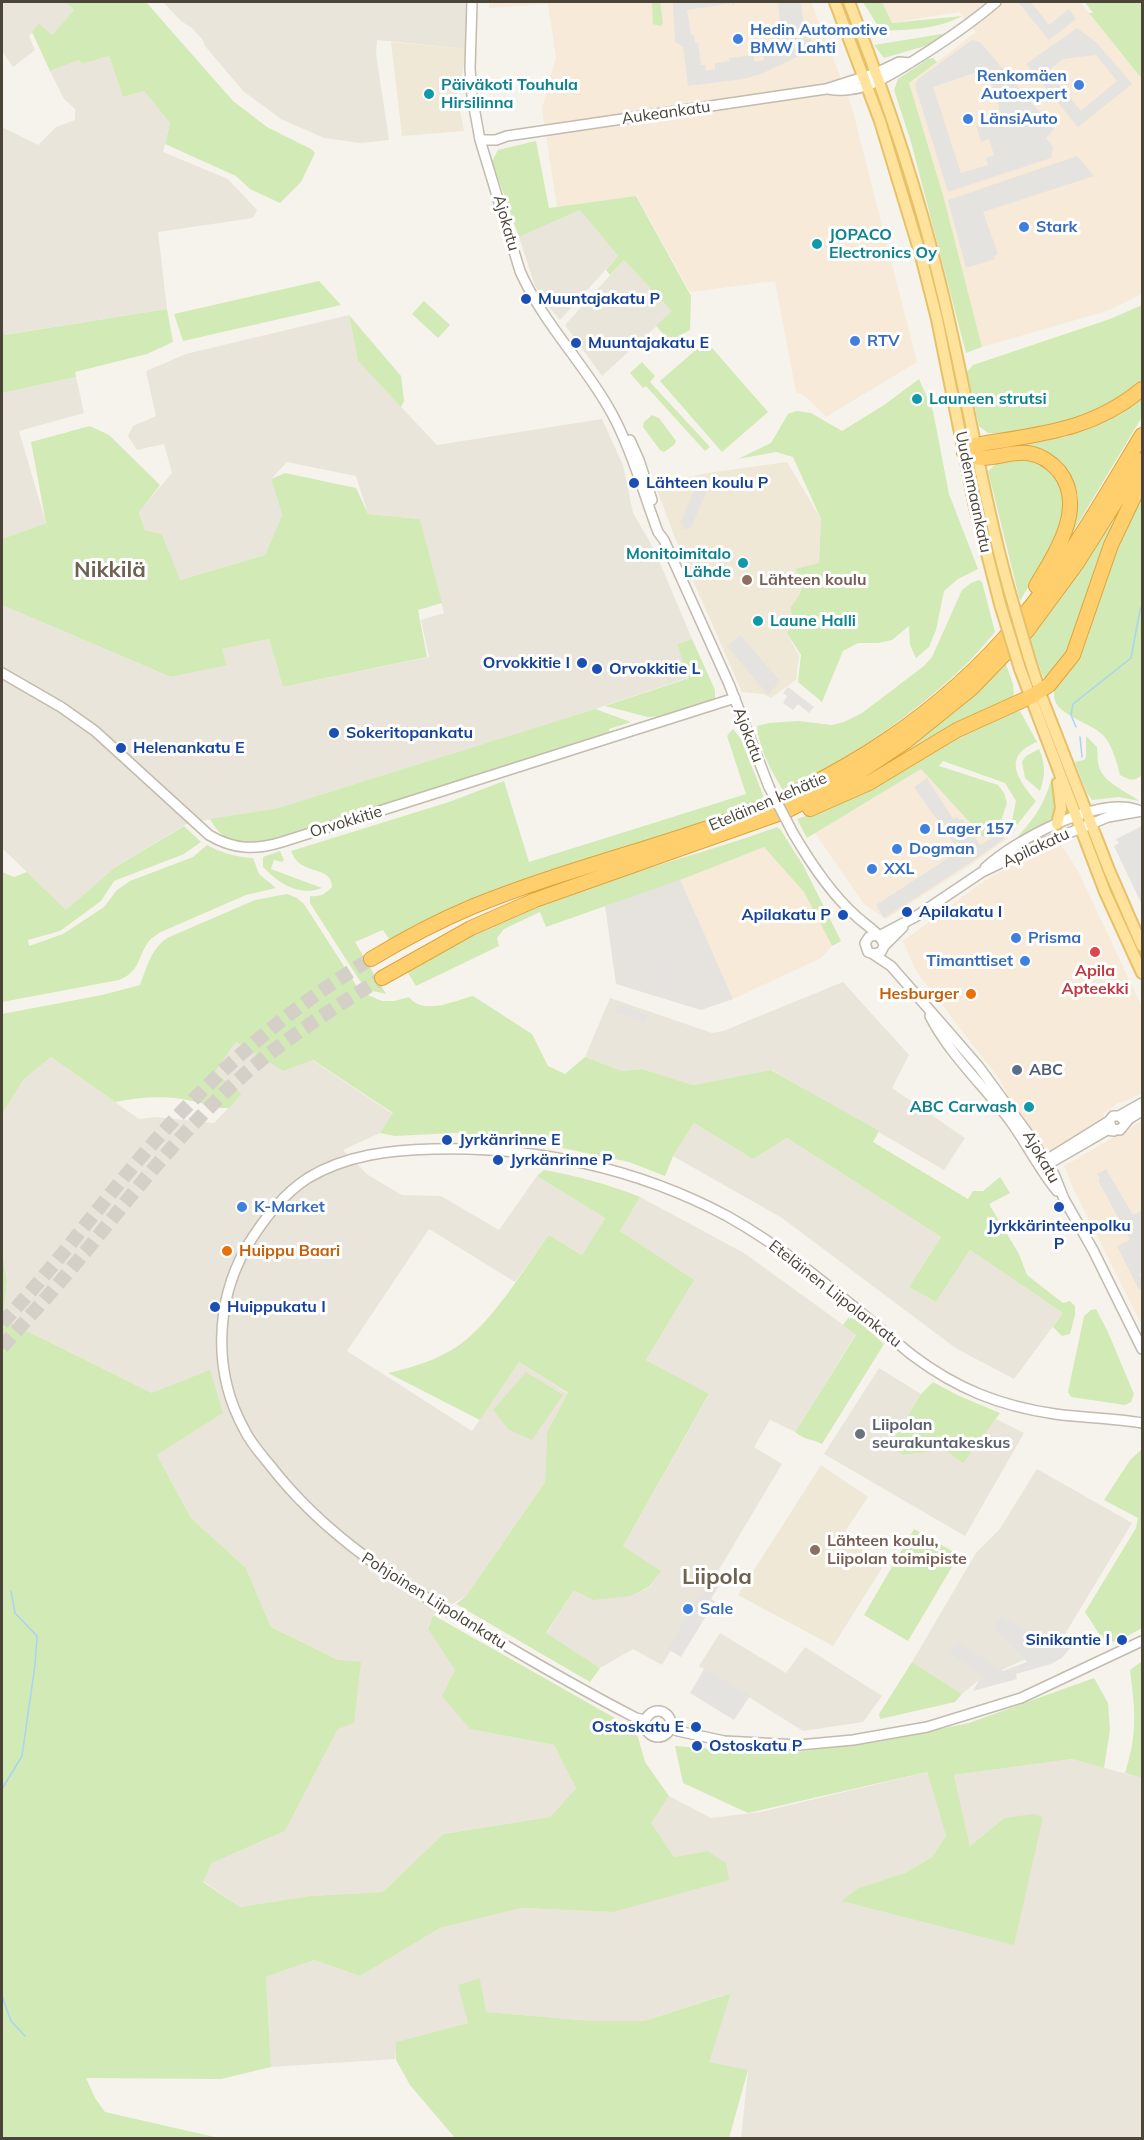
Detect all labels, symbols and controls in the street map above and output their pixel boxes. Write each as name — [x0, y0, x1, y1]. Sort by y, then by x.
place label: Hedin Automotive BMW Lahti — [750, 20, 888, 58]
marker: Hedin Automotive BMW Lahti — [731, 32, 745, 46]
place label: Renkomäen Autoexpert — [977, 66, 1067, 104]
place label: Päiväkoti Touhula Hirsilinna — [441, 75, 578, 113]
marker: Renkomäen Autoexpert — [1072, 78, 1086, 92]
marker: Päiväkoti Touhula Hirsilinna — [422, 87, 436, 101]
street label: Aukeankatu — [620, 97, 712, 129]
place label: LänsiAuto — [980, 109, 1058, 129]
marker: LänsiAuto — [961, 112, 975, 126]
street label: Ajokatu — [489, 193, 523, 253]
place label: Stark — [1036, 217, 1077, 237]
marker: Stark — [1017, 220, 1031, 234]
place label: JOPACO Electronics Oy — [829, 225, 937, 263]
marker: JOPACO Electronics Oy — [810, 237, 824, 251]
place label: Muuntajakatu P — [538, 289, 660, 309]
marker: Muuntajakatu P — [519, 292, 533, 306]
place label: RTV — [867, 331, 900, 351]
place label: Muuntajakatu E — [588, 333, 709, 353]
marker: RTV — [848, 334, 862, 348]
marker: Muuntajakatu E — [569, 336, 583, 350]
place label: Launeen strutsi — [929, 389, 1047, 409]
marker: Launeen strutsi — [910, 392, 924, 406]
street label: Uudenmaankatu — [951, 429, 995, 555]
place label: Lähteen koulu P — [646, 473, 769, 493]
marker: Lähteen koulu P — [627, 476, 641, 490]
place label: Monitoimitalo Lähde — [626, 544, 731, 582]
marker: Monitoimitalo Lähde — [736, 556, 750, 570]
district label: Nikkilä — [74, 557, 146, 583]
place label: Lähteen koulu — [759, 570, 866, 590]
marker: Lähteen koulu — [740, 573, 754, 587]
place label: Laune Halli — [770, 611, 856, 631]
marker: Laune Halli — [751, 614, 765, 628]
place label: Orvokkitie I — [483, 653, 570, 673]
marker: Orvokkitie I — [575, 656, 589, 670]
place label: Orvokkitie L — [609, 659, 701, 679]
marker: Orvokkitie L — [590, 662, 604, 676]
street label: Ajokatu — [729, 705, 767, 765]
place label: Sokeritopankatu — [346, 723, 473, 743]
marker: Sokeritopankatu — [327, 726, 341, 740]
place label: Helenankatu E — [133, 738, 244, 758]
marker: Helenankatu E — [114, 741, 128, 755]
street label: Eteläinen kehätie — [706, 769, 830, 835]
street label: Orvokkitie — [308, 802, 384, 842]
place label: Lager 157 — [937, 819, 1014, 839]
marker: Lager 157 — [918, 822, 932, 836]
street label: Apilakatu — [1000, 824, 1072, 872]
place label: Dogman — [909, 839, 975, 859]
marker: Dogman — [890, 842, 904, 856]
place label: XXL — [884, 859, 914, 879]
marker: XXL — [865, 862, 879, 876]
place label: Apilakatu I — [919, 902, 1002, 922]
place label: Apilakatu P — [741, 905, 831, 925]
marker: Apilakatu I — [900, 905, 914, 919]
marker: Apilakatu P — [836, 908, 850, 922]
place label: Prisma — [1028, 928, 1081, 948]
marker: Prisma — [1009, 931, 1023, 945]
marker: Apila Apteekki — [1088, 945, 1102, 959]
place label: Timanttiset — [926, 951, 1013, 971]
marker: Timanttiset — [1018, 954, 1032, 968]
place label: Apila Apteekki — [1061, 961, 1129, 999]
place label: Hesburger — [879, 984, 959, 1004]
marker: Hesburger — [964, 987, 978, 1001]
place label: ABC — [1029, 1060, 1063, 1080]
marker: ABC — [1010, 1063, 1024, 1077]
place label: ABC Carwash — [910, 1097, 1017, 1117]
marker: ABC Carwash — [1022, 1100, 1036, 1114]
street label: Ajokatu — [1018, 1127, 1064, 1187]
place label: Jyrkänrinne E — [459, 1130, 561, 1150]
marker: Jyrkänrinne E — [440, 1133, 454, 1147]
place label: Jyrkänrinne P — [510, 1150, 613, 1170]
marker: Jyrkänrinne P — [491, 1153, 505, 1167]
place label: K-Market — [254, 1197, 325, 1217]
marker: K-Market — [235, 1200, 249, 1214]
marker: Jyrkkärinteenpolku P — [1052, 1200, 1066, 1214]
place label: Jyrkkärinteenpolku P — [987, 1216, 1131, 1254]
street label: Eteläinen Liipolankatu — [765, 1236, 905, 1352]
place label: Huippu Baari — [239, 1241, 340, 1261]
marker: Huippu Baari — [220, 1244, 234, 1258]
place label: Huippukatu I — [227, 1297, 326, 1317]
marker: Huippukatu I — [208, 1300, 222, 1314]
place label: Liipolan seurakuntakeskus — [872, 1415, 1010, 1453]
marker: Liipolan seurakuntakeskus — [853, 1427, 867, 1441]
place label: Lähteen koulu, Liipolan toimipiste — [827, 1531, 967, 1569]
marker: Lähteen koulu, Liipolan toimipiste — [808, 1543, 822, 1557]
street label: Pohjoinen Liipolankatu — [358, 1549, 510, 1653]
district label: Liipola — [682, 1564, 752, 1590]
place label: Sale — [700, 1599, 733, 1619]
marker: Sale — [681, 1602, 695, 1616]
place label: Sinikantie I — [1025, 1630, 1110, 1650]
marker: Sinikantie I — [1115, 1633, 1129, 1647]
place label: Ostoskatu E — [592, 1717, 684, 1737]
marker: Ostoskatu E — [689, 1720, 703, 1734]
place label: Ostoskatu P — [709, 1736, 802, 1756]
marker: Ostoskatu P — [690, 1739, 704, 1753]

